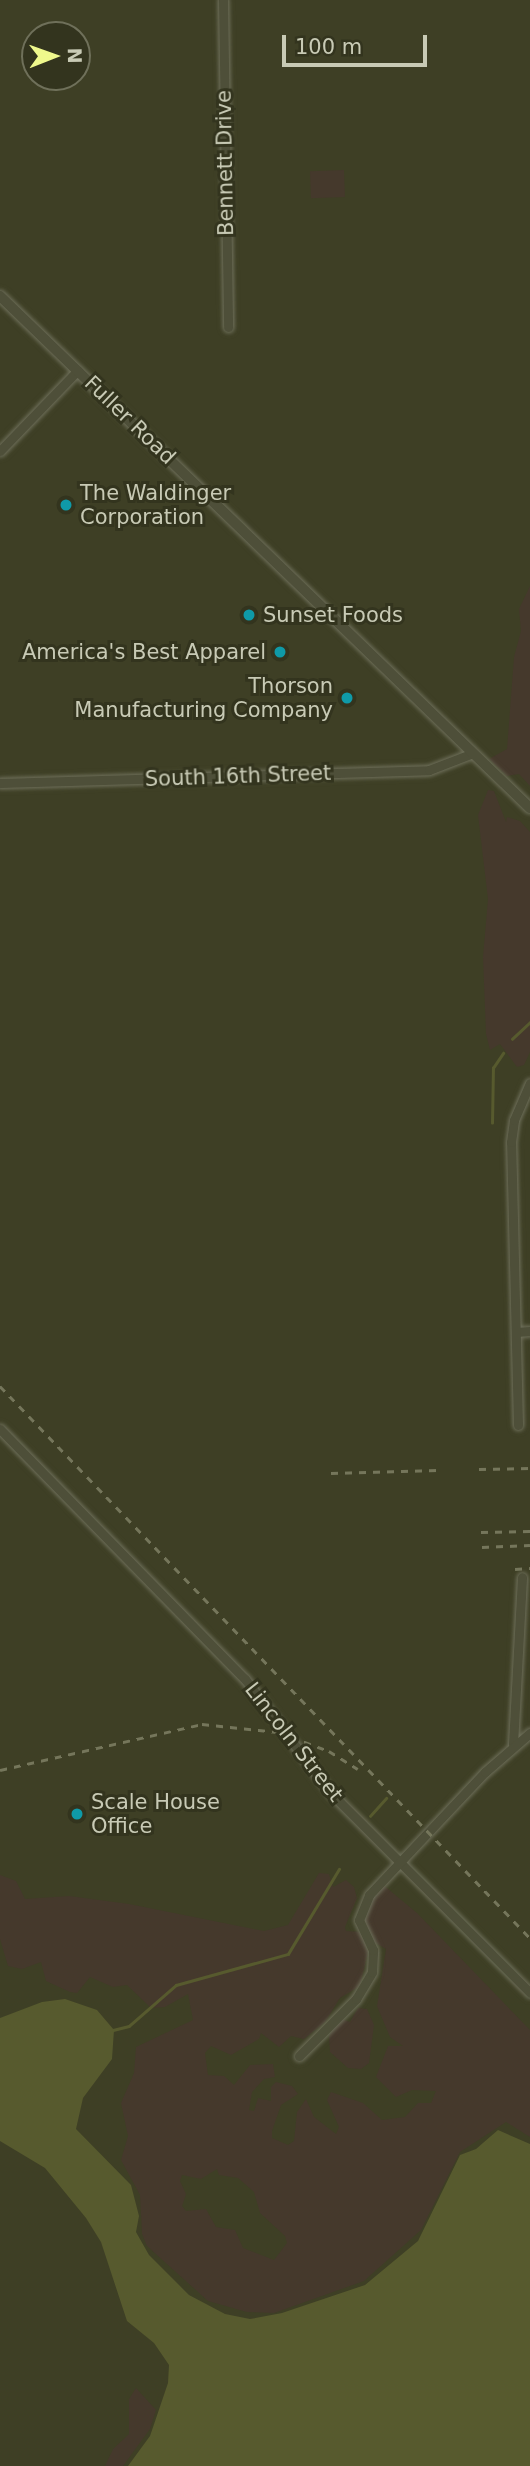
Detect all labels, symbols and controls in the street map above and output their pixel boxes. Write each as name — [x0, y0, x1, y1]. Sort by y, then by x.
north arrow — [21, 21, 91, 91]
scale bar — [285, 21, 430, 65]
text: 100 m — [295, 35, 362, 59]
text: N — [64, 48, 86, 64]
street label: Bennett Drive — [211, 90, 239, 236]
street label: Fuller Road — [79, 370, 181, 470]
place label: The Waldinger Corporation — [80, 480, 231, 530]
marker: The Waldinger Corporation — [58, 497, 74, 513]
place label: Sunset Foods — [263, 602, 403, 628]
marker: Sunset Foods — [241, 607, 257, 623]
place label: America's Best Apparel — [22, 639, 266, 665]
marker: America's Best Apparel — [272, 644, 288, 660]
place label: Thorson Manufacturing Company — [74, 673, 333, 723]
marker: Thorson Manufacturing Company — [339, 690, 355, 706]
street label: South 16th Street — [144, 760, 332, 792]
street label: Lincoln Street — [239, 1677, 349, 1807]
place label: Scale House Office — [91, 1789, 220, 1839]
marker: Scale House Office — [69, 1806, 85, 1822]

